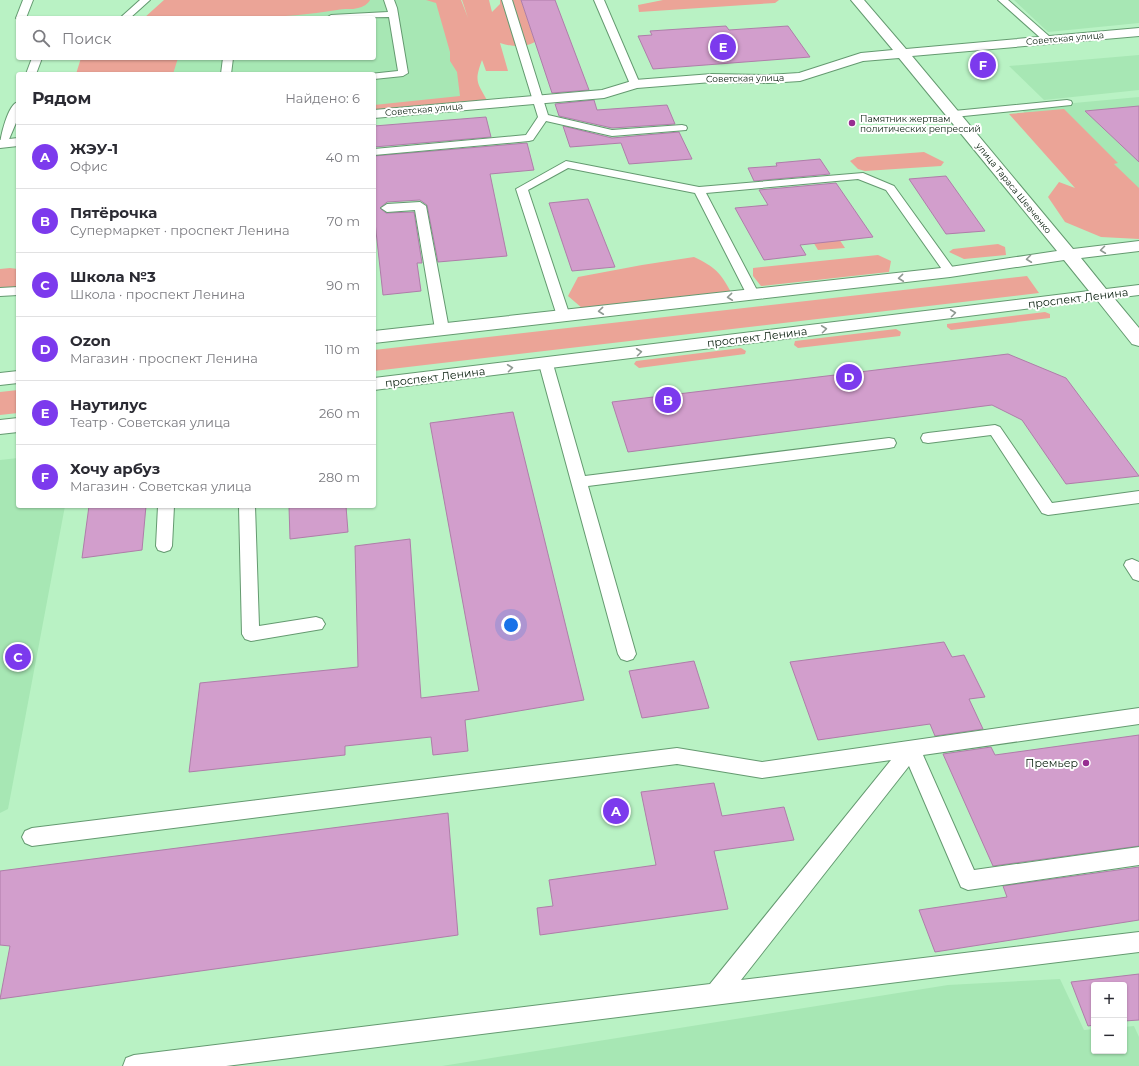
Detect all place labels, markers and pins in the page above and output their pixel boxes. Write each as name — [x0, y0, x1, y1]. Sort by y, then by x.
pin: E — [710, 32, 736, 62]
pin: F — [970, 50, 996, 80]
place label: Памятник жертвам политических репрессий — [860, 113, 981, 134]
marker: Памятник жертвам политических репрессий — [847, 118, 857, 128]
pin: D — [836, 362, 862, 392]
pin: B — [655, 385, 681, 415]
pin: C — [5, 642, 31, 672]
place label: Премьер — [1025, 756, 1078, 770]
marker: Премьер — [1081, 758, 1091, 768]
pin: A — [603, 796, 629, 826]

